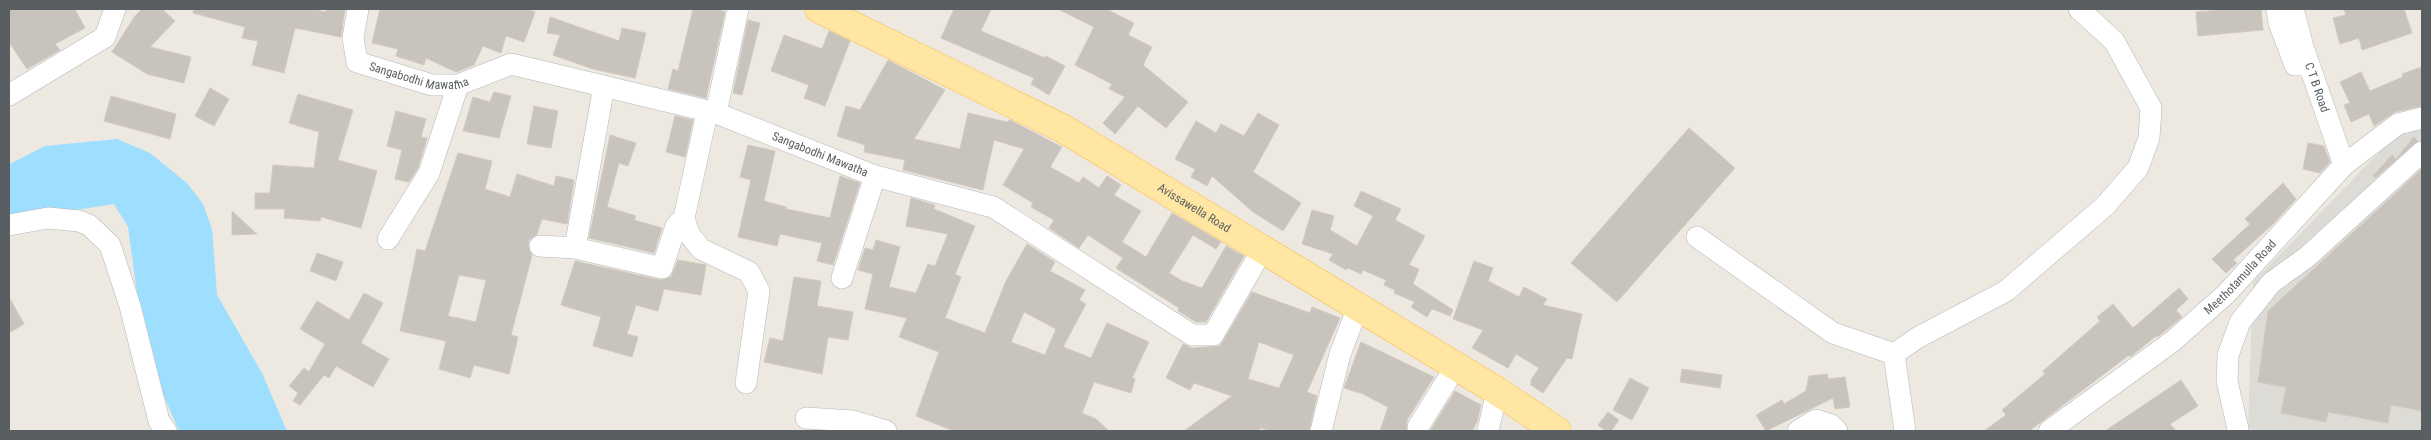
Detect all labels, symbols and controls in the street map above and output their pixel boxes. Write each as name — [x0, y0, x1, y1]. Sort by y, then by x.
street label: Sangabodhi Mawatha — [368, 59, 471, 92]
street label: C T B Road — [2302, 61, 2332, 114]
street label: Sangabodhi Mawatha — [770, 129, 870, 180]
street label: Avissawella Road — [1155, 180, 1233, 235]
street label: Meethotamulla Road — [2201, 237, 2279, 317]

